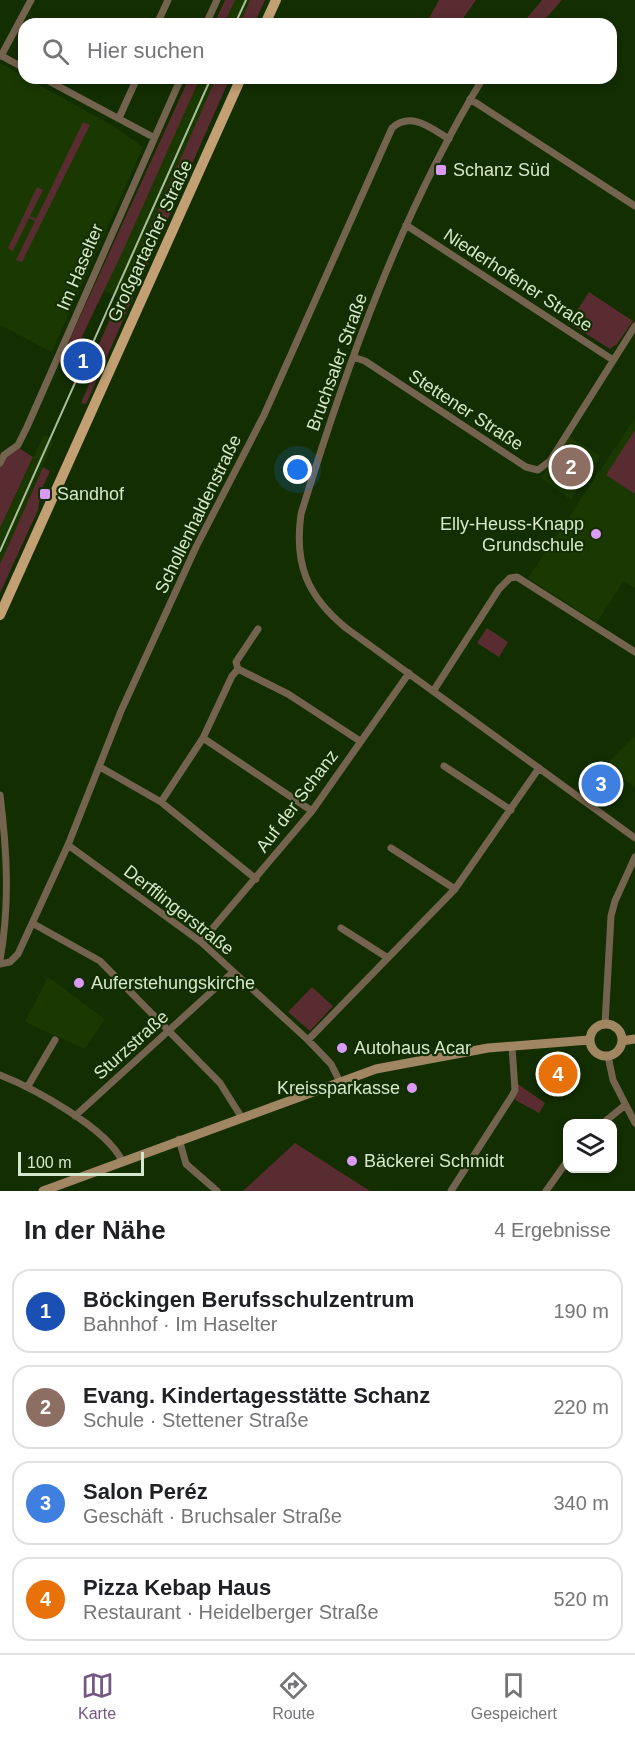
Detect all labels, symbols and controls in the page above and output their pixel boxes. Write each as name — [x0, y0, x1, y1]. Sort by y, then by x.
search box — [18, 18, 617, 84]
icon: search — [39, 35, 72, 68]
text: Hier suchen — [87, 38, 204, 63]
street label: Großgartacher Straße — [104, 157, 196, 325]
place label: Schanz Süd — [453, 160, 550, 180]
marker: Schanz Süd — [434, 163, 448, 177]
street label: Im Haselter — [53, 221, 107, 313]
street label: Niederhofener Straße — [440, 224, 596, 336]
street label: Bruchsaler Straße — [303, 290, 371, 434]
pin: 1 — [64, 338, 103, 384]
street label: Stettener Straße — [405, 366, 527, 454]
street label: Schollenhaldenstraße — [151, 431, 245, 597]
pin: 2 — [552, 444, 590, 490]
your location — [283, 455, 312, 484]
place label: Sandhof — [57, 484, 125, 504]
marker: Sandhof — [38, 487, 52, 501]
place label: Elly-Heuss-Knapp Grundschule — [440, 514, 584, 555]
marker: Elly-Heuss-Knapp Grundschule — [589, 527, 603, 541]
street label: Auf der Schanz — [252, 746, 342, 856]
pin: 3 — [582, 762, 620, 806]
street label: Derfflingerstraße — [120, 861, 238, 959]
place label: Auferstehungskirche — [91, 973, 255, 993]
marker: Auferstehungskirche — [72, 976, 86, 990]
street label: Sturzstraße — [90, 1006, 172, 1084]
place label: Autohaus Acar — [354, 1038, 471, 1058]
marker: Autohaus Acar — [335, 1041, 349, 1055]
pin: 4 — [538, 1052, 578, 1096]
place label: Kreissparkasse — [277, 1078, 400, 1098]
marker: Kreissparkasse — [405, 1081, 419, 1095]
map controls — [563, 1119, 617, 1173]
button: layers — [563, 1119, 617, 1173]
scale bar — [18, 1149, 144, 1176]
place label: Bäckerei Schmidt — [364, 1151, 504, 1171]
text: 100 m — [27, 1154, 71, 1171]
marker: Bäckerei Schmidt — [345, 1154, 359, 1168]
text: In der Nähe — [24, 1215, 166, 1245]
text: 4 Ergebnisse — [494, 1219, 611, 1241]
text: Böckingen Berufsschulzentrum — [83, 1287, 414, 1312]
text: 1 — [40, 1300, 51, 1322]
text: 190 m — [553, 1300, 609, 1322]
text: Bahnhof · Im Haselter — [83, 1313, 278, 1335]
text: Evang. Kindertagesstätte Schanz — [83, 1383, 430, 1408]
text: 2 — [40, 1396, 51, 1418]
text: 220 m — [553, 1396, 609, 1418]
text: Schule · Stettener Straße — [83, 1409, 309, 1431]
text: Salon Peréz — [83, 1479, 208, 1504]
text: 3 — [40, 1492, 51, 1514]
text: 340 m — [553, 1492, 609, 1514]
text: Geschäft · Bruchsaler Straße — [83, 1505, 342, 1527]
text: Pizza Kebap Haus — [83, 1575, 271, 1600]
text: 4 — [40, 1588, 51, 1610]
text: 520 m — [553, 1588, 609, 1610]
text: Restaurant · Heidelberger Straße — [83, 1601, 379, 1623]
tab: Karte — [78, 1669, 116, 1723]
tab: Route — [272, 1669, 315, 1723]
tab: Gespeichert — [471, 1669, 557, 1723]

